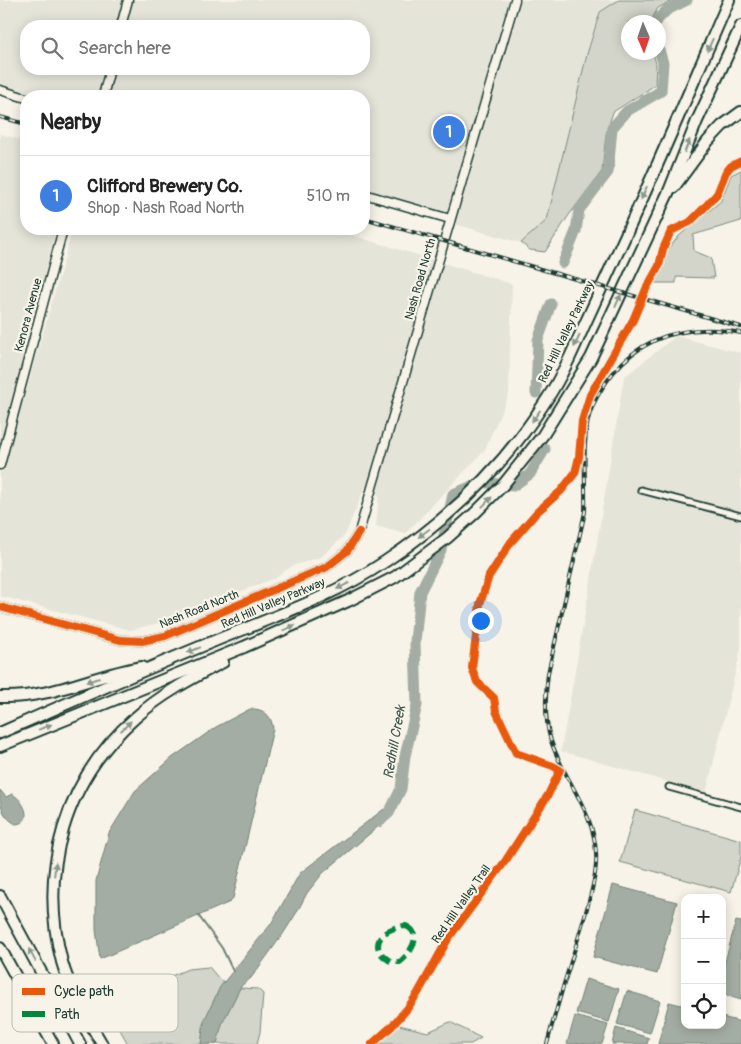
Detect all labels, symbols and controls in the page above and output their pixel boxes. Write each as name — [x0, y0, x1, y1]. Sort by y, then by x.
north arrow — [621, 15, 666, 60]
search box — [20, 20, 370, 75]
icon: search — [38, 34, 66, 62]
text: Search here — [78, 36, 171, 60]
one-way arrow — [705, 38, 713, 52]
text: Nearby — [40, 109, 101, 136]
pin: 1 — [433, 113, 465, 151]
one-way arrow — [684, 139, 692, 153]
text: Clifford Brewery Co. — [87, 174, 243, 198]
text: 1 — [53, 186, 59, 206]
text: 510 m — [306, 186, 350, 206]
one-way arrow — [640, 186, 648, 200]
text: Shop · Nash Road North — [87, 198, 244, 218]
street label: Nash Road North — [402, 236, 439, 322]
street label: Kenora Avenue — [11, 277, 46, 354]
street label: Red Hill Valley Parkway — [535, 279, 598, 386]
one-way arrow — [614, 294, 622, 308]
one-way arrow — [573, 334, 581, 348]
one-way arrow — [531, 409, 541, 422]
one-way arrow — [481, 496, 493, 508]
one-way arrow — [418, 527, 431, 538]
street label: Red Hill Valley Parkway — [219, 575, 327, 632]
one-way arrow — [336, 582, 350, 590]
street label: Nash Road North — [157, 587, 241, 632]
your location — [468, 608, 494, 634]
one-way arrow — [282, 624, 296, 632]
one-way arrow — [186, 646, 201, 654]
one-way arrow — [86, 677, 101, 684]
water label: Redhill Creek — [380, 703, 409, 780]
one-way arrow — [120, 720, 132, 732]
one-way arrow — [38, 723, 52, 731]
one-way arrow — [51, 860, 59, 876]
street label: Red Hill Valley Trail — [429, 862, 494, 947]
map controls — [681, 894, 726, 1029]
button: + — [681, 894, 726, 939]
button: − — [681, 939, 726, 984]
one-way arrow — [28, 948, 36, 962]
legend — [12, 974, 178, 1032]
text: Cycle path — [54, 983, 114, 1000]
button: locate — [681, 984, 726, 1029]
text: Path — [54, 1006, 79, 1023]

